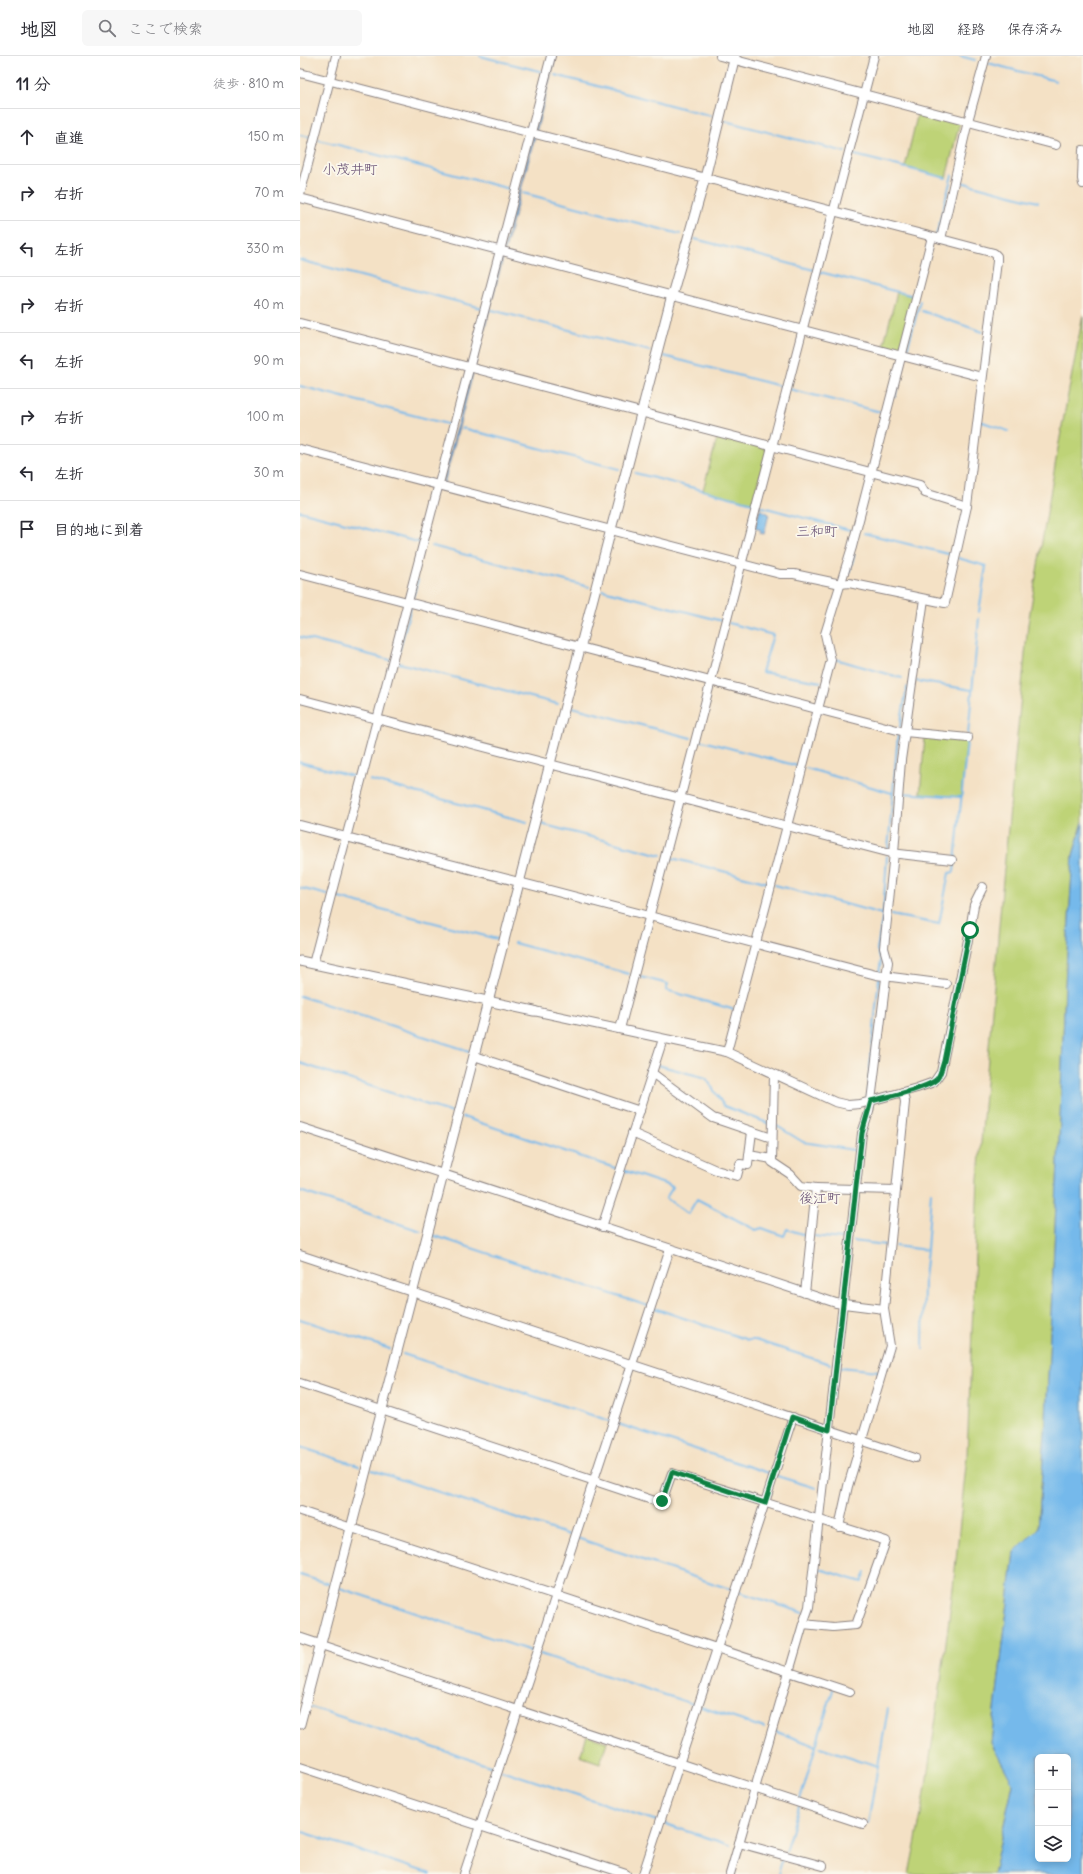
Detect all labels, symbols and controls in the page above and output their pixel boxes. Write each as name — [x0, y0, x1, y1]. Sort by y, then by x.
search box — [82, 10, 362, 46]
text: 地図 — [20, 17, 58, 41]
icon: search — [96, 17, 118, 39]
text: ここで検索 — [128, 19, 203, 38]
text: 地図 — [907, 20, 935, 38]
text: 経路 — [957, 20, 985, 38]
text: 保存済み — [1007, 20, 1063, 38]
text: 11 分 — [16, 73, 51, 95]
text: 徒歩 · 810 m — [213, 75, 284, 92]
icon: ahead — [16, 126, 38, 148]
text: 直進 — [54, 128, 84, 147]
text: 150 m — [248, 128, 284, 145]
district label: 小茂井町 — [322, 160, 378, 178]
icon: right — [16, 182, 38, 204]
text: 右折 — [54, 184, 84, 203]
text: 70 m — [255, 184, 284, 201]
icon: left — [16, 238, 38, 260]
text: 左折 — [54, 240, 84, 259]
text: 330 m — [246, 240, 284, 257]
icon: right — [16, 294, 38, 316]
text: 右折 — [54, 296, 84, 315]
text: 40 m — [253, 296, 284, 313]
icon: left — [16, 350, 38, 372]
text: 左折 — [54, 352, 84, 371]
text: 90 m — [253, 352, 284, 369]
icon: right — [16, 406, 38, 428]
text: 右折 — [54, 408, 84, 427]
text: 100 m — [247, 408, 284, 425]
icon: left — [16, 462, 38, 484]
text: 左折 — [54, 464, 84, 483]
text: 30 m — [254, 464, 284, 481]
icon: arrive — [16, 518, 38, 540]
text: 目的地に到着 — [54, 520, 144, 539]
district label: 三和町 — [796, 522, 838, 540]
route start — [961, 921, 979, 939]
district label: 後江町 — [799, 1189, 841, 1207]
route end — [653, 1492, 671, 1510]
map controls — [1035, 1754, 1071, 1862]
button: + — [1035, 1754, 1071, 1790]
button: − — [1035, 1790, 1071, 1826]
button: layers — [1035, 1826, 1071, 1862]

